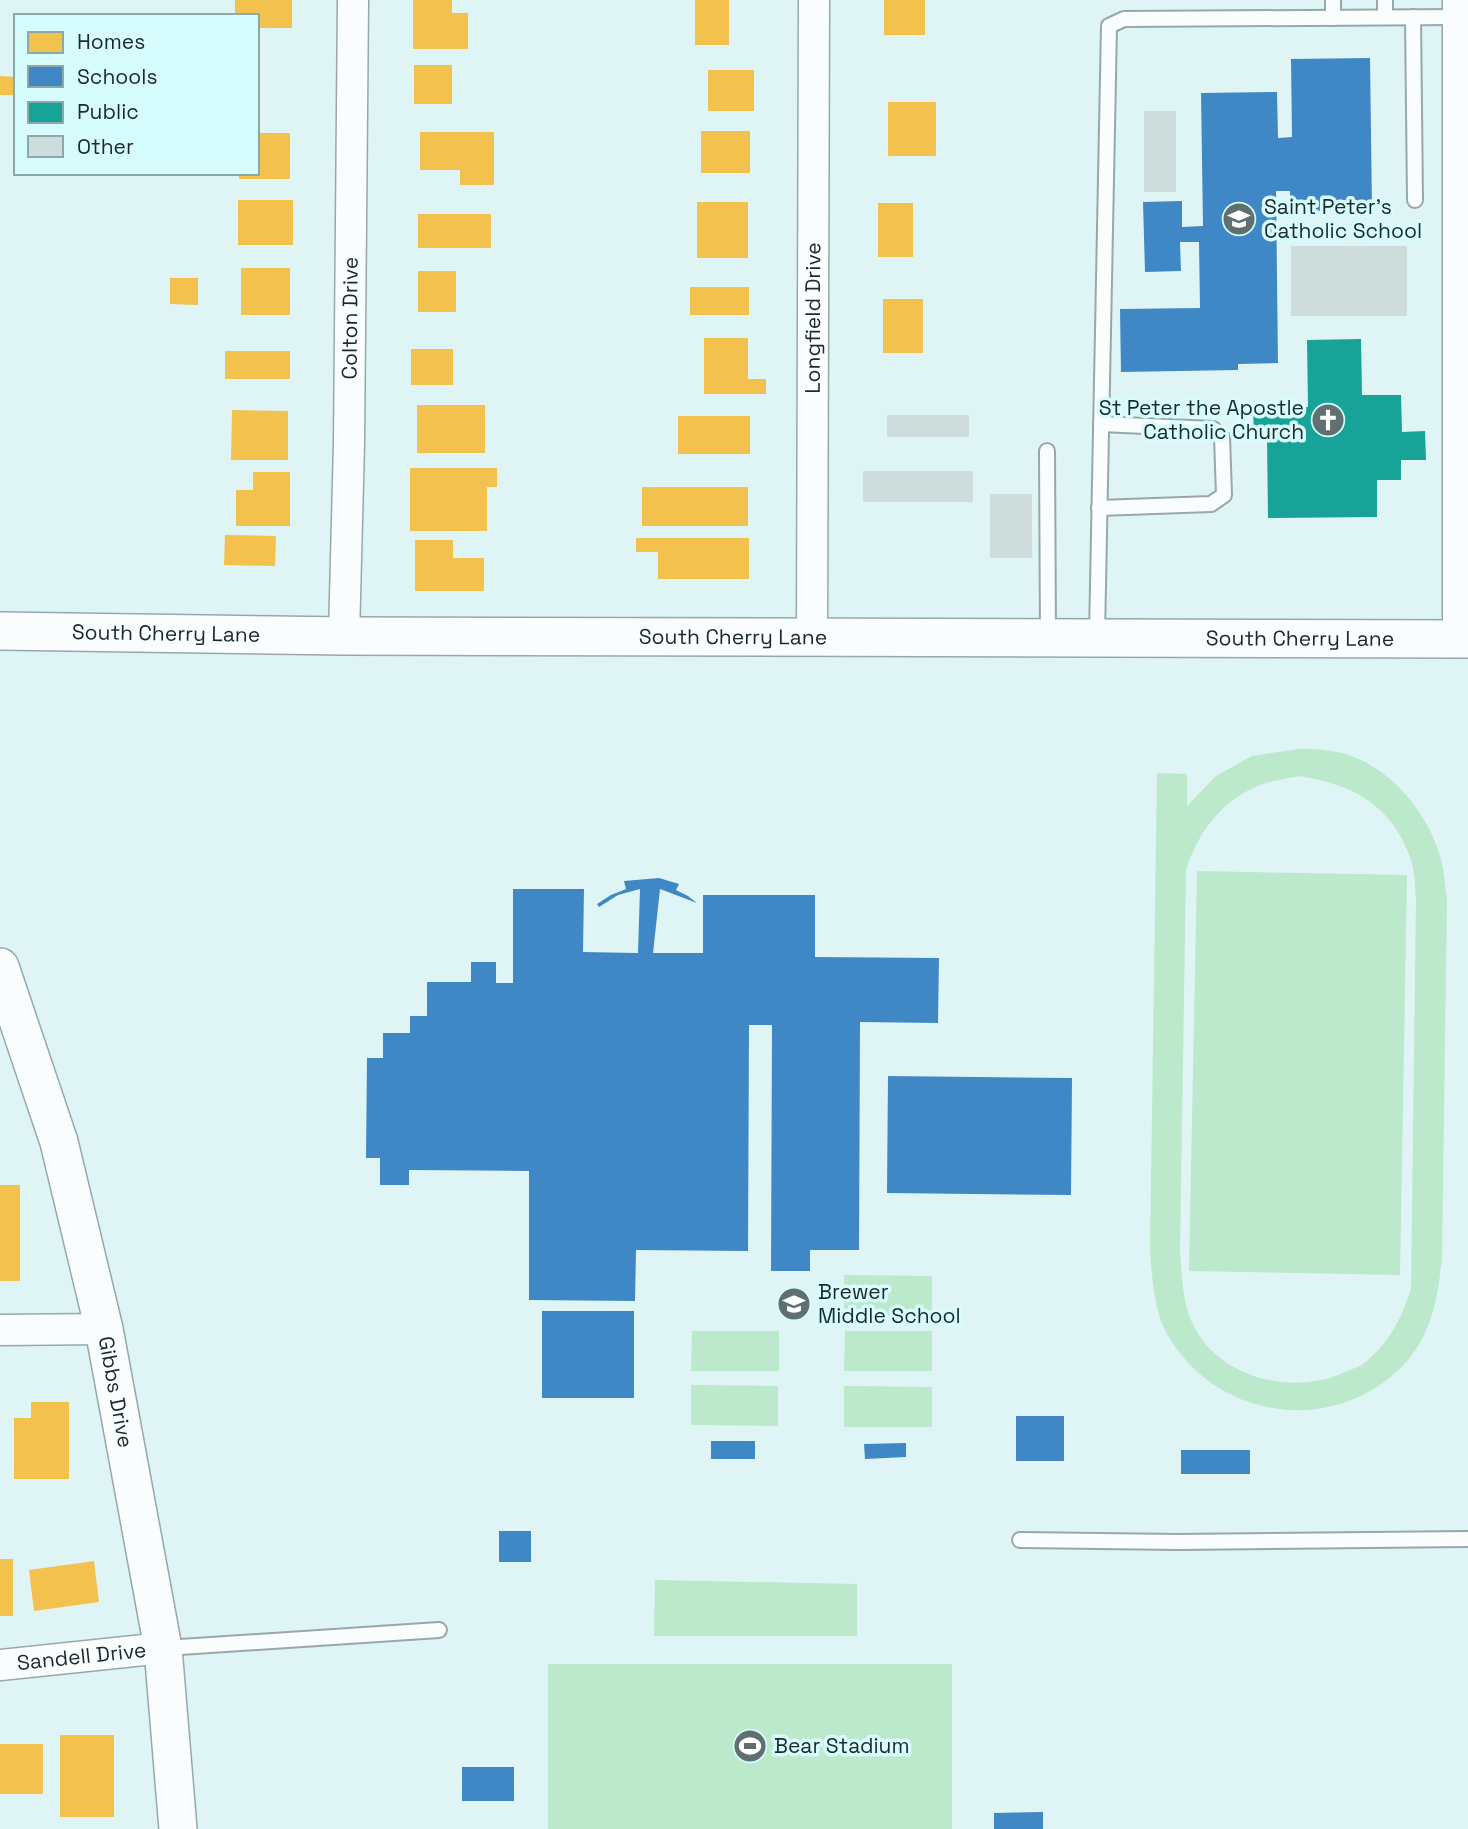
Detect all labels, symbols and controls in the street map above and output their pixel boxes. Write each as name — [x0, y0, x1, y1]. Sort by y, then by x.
legend — [14, 14, 259, 175]
text: Homes — [77, 28, 145, 55]
text: Schools — [77, 63, 157, 90]
text: Public — [77, 98, 139, 125]
text: Other — [77, 133, 134, 160]
place label: Saint Peter's Catholic School — [1264, 193, 1422, 244]
school or university icon: Saint Peter's Catholic School — [1220, 200, 1258, 238]
street label: Longfield Drive — [799, 242, 826, 394]
street label: Colton Drive — [336, 257, 364, 379]
place label: St Peter the Apostle Catholic Church — [1099, 394, 1304, 445]
church icon: St Peter the Apostle Catholic Church — [1309, 401, 1347, 439]
street label: South Cherry Lane — [72, 618, 260, 648]
street label: South Cherry Lane — [639, 623, 827, 650]
street label: South Cherry Lane — [1206, 624, 1394, 652]
place label: Brewer Middle School — [818, 1278, 961, 1329]
school or university icon: Brewer Middle School — [775, 1285, 813, 1323]
street label: Gibbs Drive — [93, 1334, 140, 1450]
street label: Sandell Drive — [16, 1636, 147, 1676]
sports icon: Bear Stadium — [731, 1727, 769, 1765]
place label: Bear Stadium — [774, 1732, 910, 1759]

